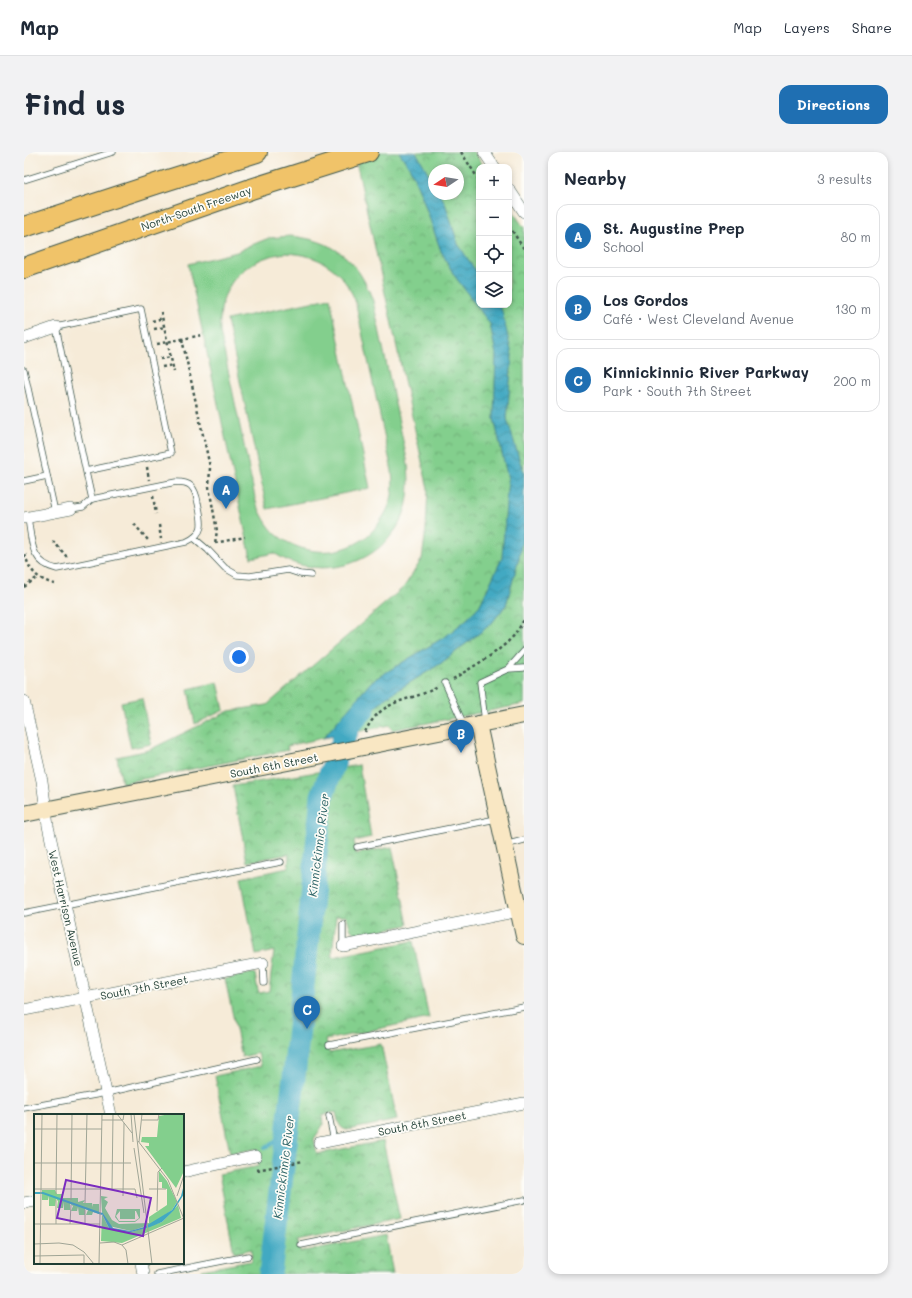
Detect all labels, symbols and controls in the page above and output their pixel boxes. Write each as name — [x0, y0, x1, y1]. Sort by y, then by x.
text: Map — [20, 15, 59, 40]
text: Map — [733, 18, 762, 37]
text: Layers — [784, 18, 830, 37]
text: Share — [852, 18, 892, 37]
button: Directions — [779, 85, 888, 124]
text: Find us — [24, 86, 125, 122]
north arrow — [428, 164, 464, 200]
map controls — [476, 164, 512, 308]
button: + — [476, 164, 512, 200]
text: Nearby — [564, 167, 626, 189]
text: 3 results — [817, 170, 872, 187]
street label: North-South Freeway — [139, 182, 253, 234]
button: − — [476, 200, 512, 236]
text: St. Augustine Prep — [603, 218, 744, 238]
text: A — [573, 228, 583, 245]
text: 80 m — [841, 228, 871, 245]
button: locate — [476, 236, 512, 272]
text: School — [603, 238, 644, 255]
button: layers — [476, 272, 512, 308]
text: Los Gordos — [603, 290, 688, 310]
text: B — [574, 300, 582, 317]
text: 130 m — [835, 300, 871, 317]
text: Café · West Cleveland Avenue — [603, 310, 794, 327]
text: Kinnickinnic River Parkway — [603, 362, 809, 382]
text: C — [573, 372, 583, 389]
text: 200 m — [833, 372, 871, 389]
text: Park · South 7th Street — [603, 382, 752, 399]
pin: A — [213, 476, 239, 509]
your location — [229, 647, 249, 667]
pin: B — [448, 720, 474, 753]
street label: South 6th Street — [229, 749, 320, 781]
water label: Kinnickinnic River — [304, 792, 332, 898]
street label: West Harrison Avenue — [45, 848, 87, 968]
street label: South 7th Street — [99, 971, 189, 1003]
pin: C — [294, 996, 320, 1029]
street label: South 8th Street — [377, 1107, 468, 1139]
inset map — [34, 1114, 184, 1264]
water label: Kinnickinnic River — [269, 1114, 297, 1220]

